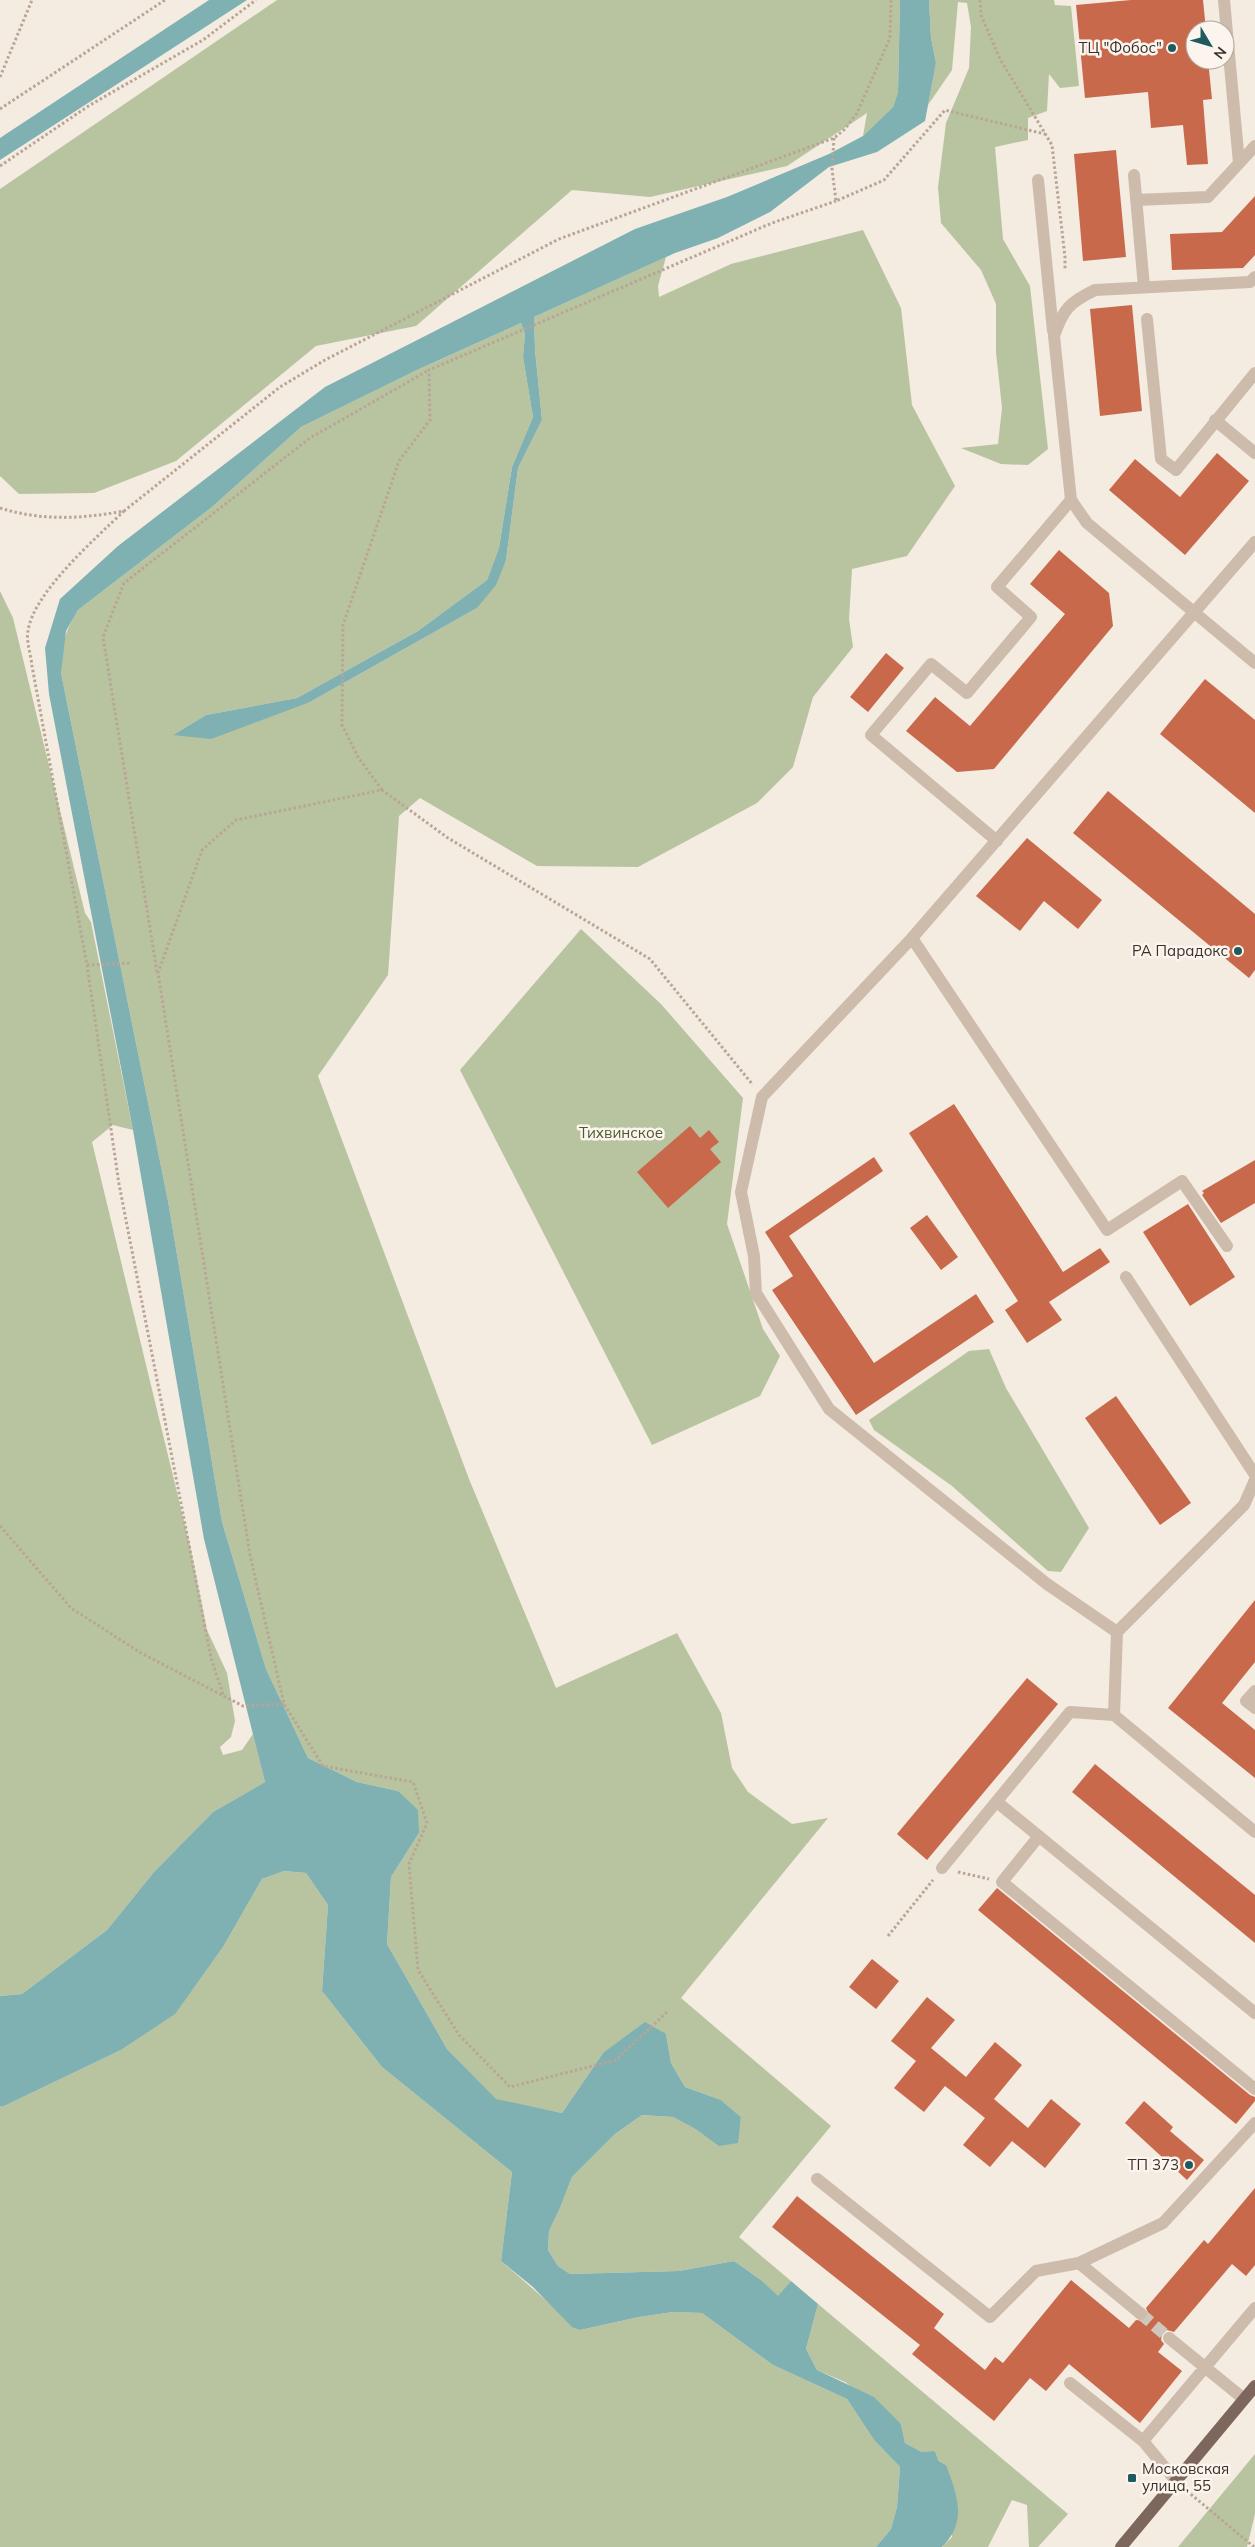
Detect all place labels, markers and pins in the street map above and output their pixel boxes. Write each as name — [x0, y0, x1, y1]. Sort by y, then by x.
place label: ТЦ "Фобос" — [1078, 38, 1162, 57]
marker: ТЦ "Фобос" — [1166, 42, 1178, 54]
place label: РА Парадокс — [1132, 941, 1228, 960]
marker: РА Парадокс — [1232, 945, 1244, 957]
place label: ТП 373 — [1128, 2155, 1179, 2174]
marker: ТП 373 — [1183, 2159, 1195, 2171]
place label: Московская улица, 55 — [1142, 2459, 1229, 2495]
marker: Московская улица, 55 — [1126, 2472, 1138, 2484]

